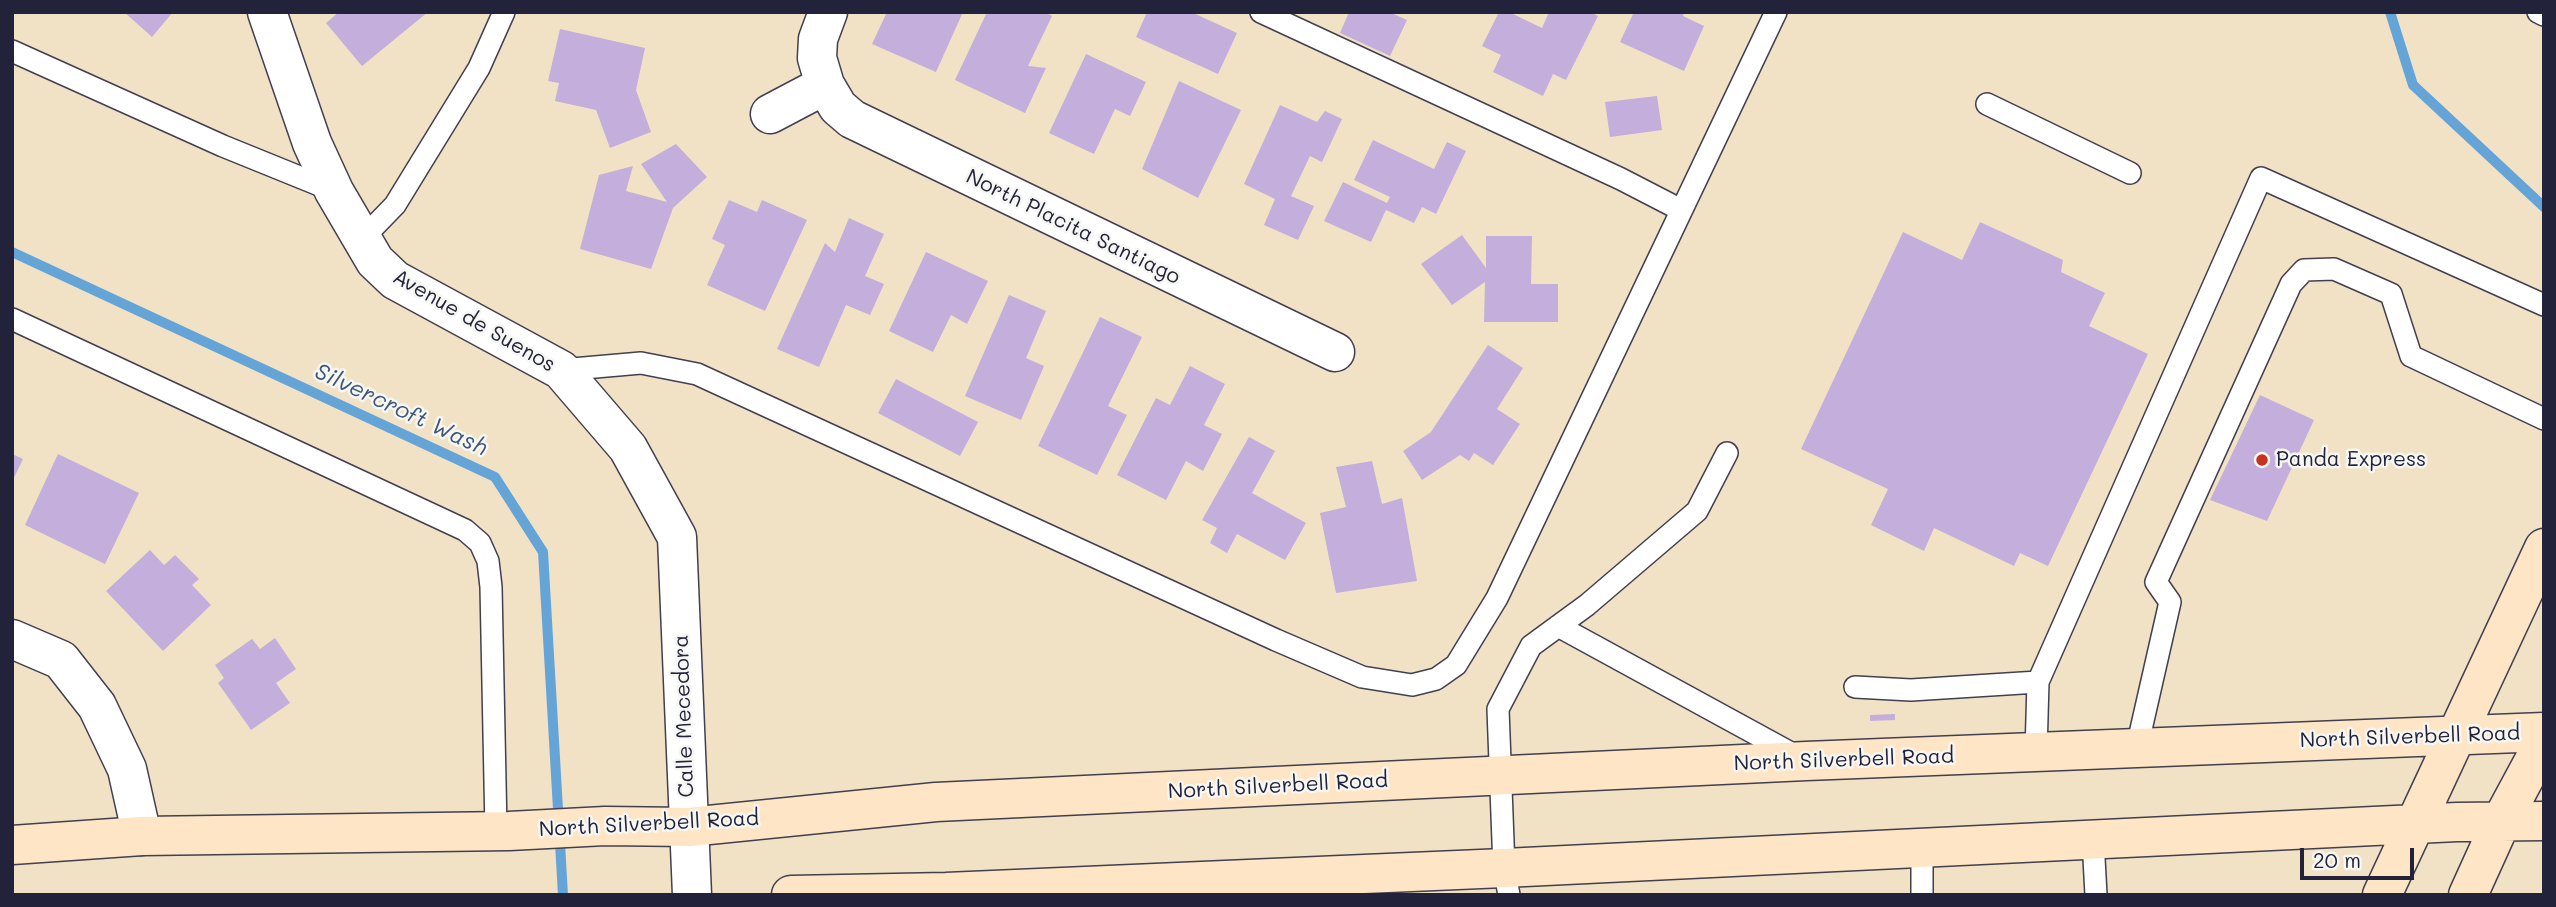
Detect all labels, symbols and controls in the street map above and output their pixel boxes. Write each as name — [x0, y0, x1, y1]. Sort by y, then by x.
street label: North Placita Santiago — [962, 164, 1184, 290]
street label: Avenue de Suenos — [388, 264, 560, 378]
water label: Silvercroft Wash — [310, 358, 492, 462]
place label: Panda Express — [2276, 447, 2426, 473]
marker: Panda Express — [2254, 452, 2270, 468]
street label: Calle Mecedora — [669, 634, 699, 798]
street label: North Silverbell Road — [2299, 721, 2521, 753]
street label: North Silverbell Road — [1733, 744, 1955, 776]
street label: North Silverbell Road — [1167, 768, 1389, 804]
street label: North Silverbell Road — [538, 806, 760, 842]
scale bar — [2304, 834, 2418, 878]
text: 20 m — [2313, 846, 2361, 873]

